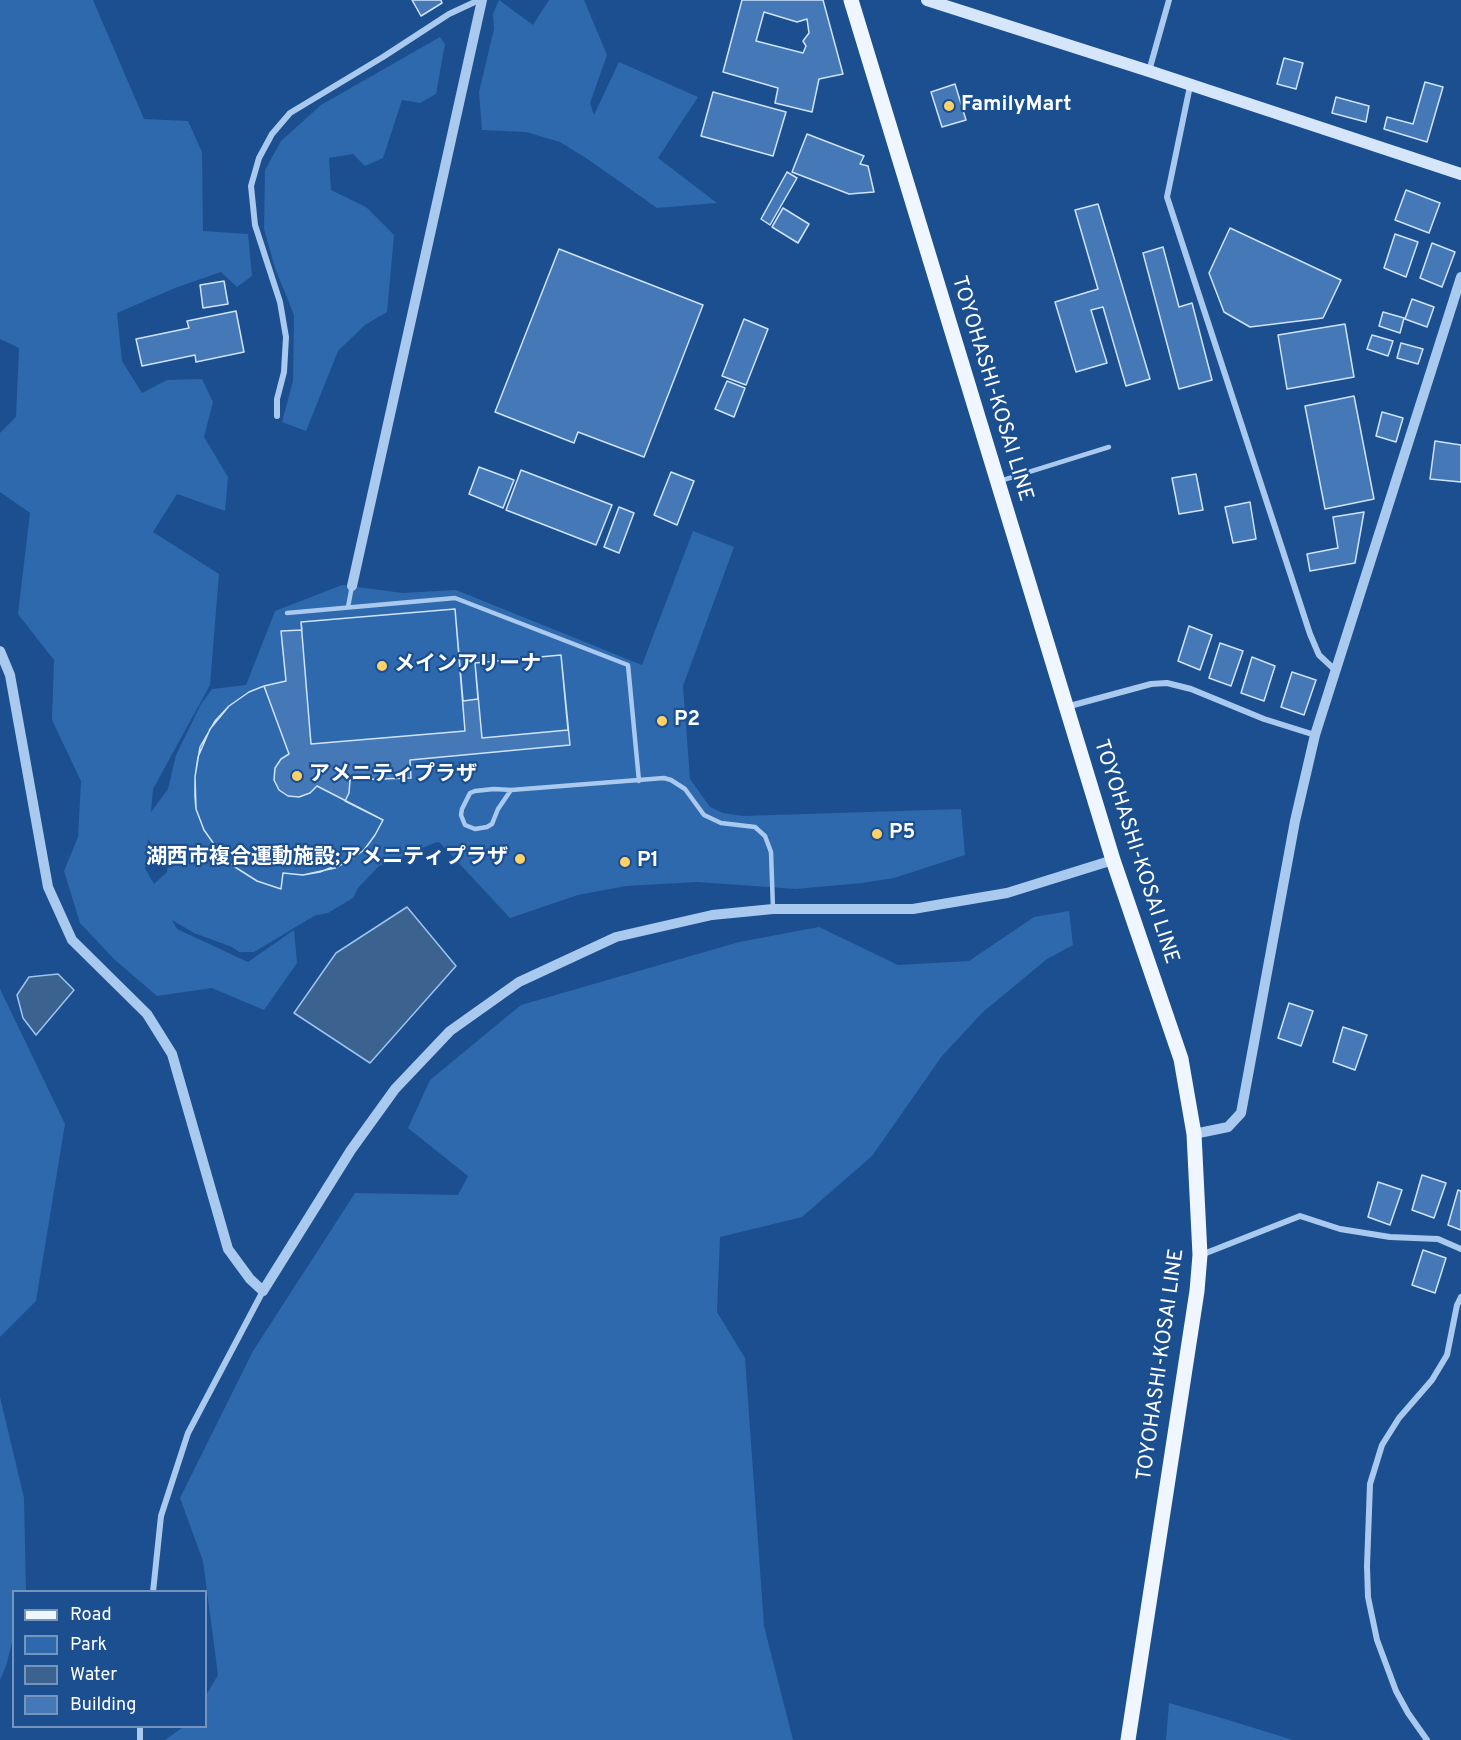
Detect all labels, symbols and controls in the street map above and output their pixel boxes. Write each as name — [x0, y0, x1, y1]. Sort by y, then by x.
place label: FamilyMart — [961, 93, 1071, 119]
marker: FamilyMart — [942, 99, 956, 113]
street label: TOYOHASHI-KOSAI LINE — [945, 273, 1037, 505]
place label: メインアリーナ — [394, 653, 541, 679]
marker: メインアリーナ — [375, 659, 389, 673]
place label: P2 — [674, 708, 700, 734]
marker: P2 — [655, 714, 669, 728]
street label: TOYOHASHI-KOSAI LINE — [1087, 737, 1183, 967]
place label: アメニティプラザ — [309, 763, 477, 789]
marker: アメニティプラザ — [290, 769, 304, 783]
place label: P5 — [889, 821, 915, 847]
marker: P5 — [870, 827, 884, 841]
place label: 湖西市複合運動施設;アメニティプラザ — [146, 846, 508, 872]
place label: P1 — [637, 849, 659, 875]
marker: 湖西市複合運動施設;アメニティプラザ — [513, 852, 527, 866]
marker: P1 — [618, 855, 632, 869]
street label: TOYOHASHI-KOSAI LINE — [1133, 1247, 1191, 1483]
legend — [12, 1590, 207, 1728]
text: Road — [70, 1604, 112, 1627]
text: Park — [70, 1634, 107, 1657]
text: Water — [70, 1664, 117, 1687]
text: Building — [70, 1694, 136, 1717]

